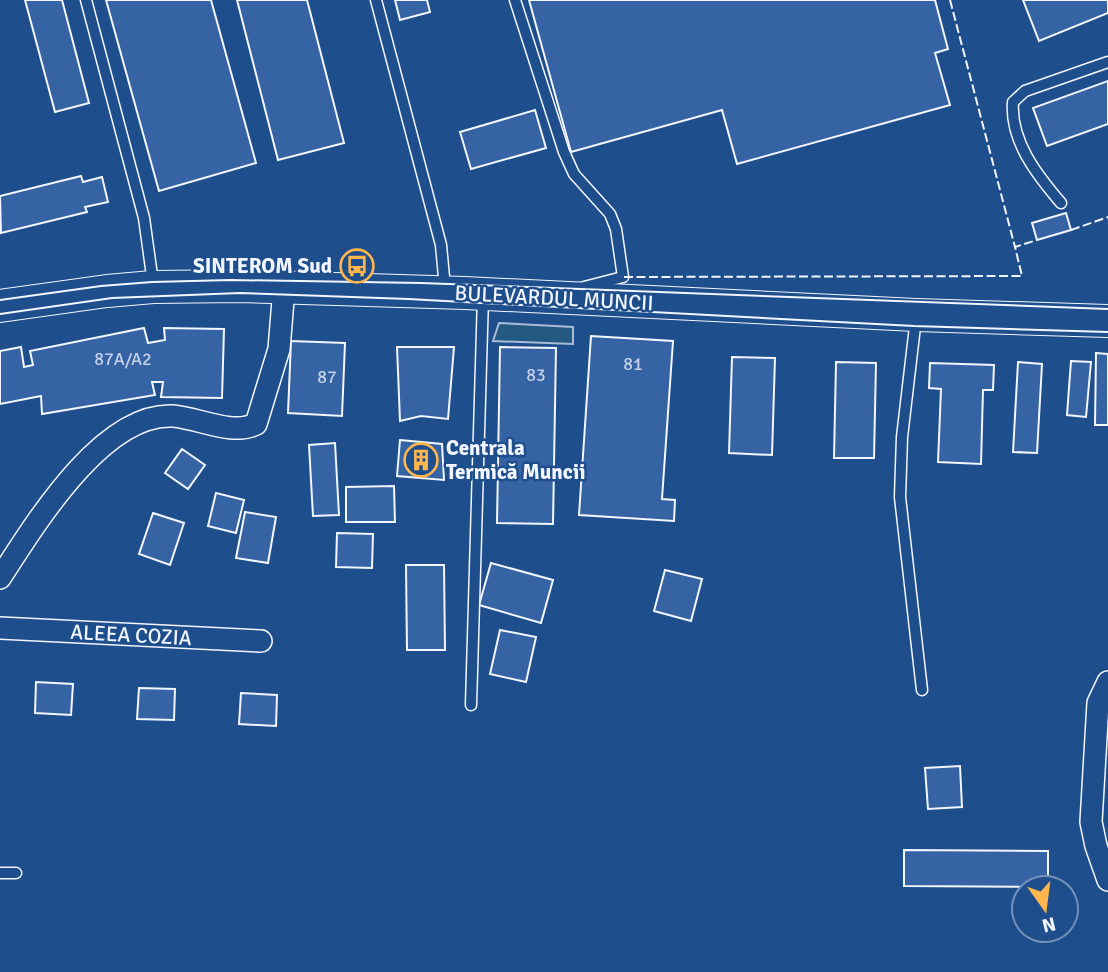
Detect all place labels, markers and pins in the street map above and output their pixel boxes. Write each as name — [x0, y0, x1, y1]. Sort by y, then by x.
bus stop icon: SINTEROM Sud — [338, 247, 376, 285]
place label: SINTEROM Sud — [193, 253, 332, 279]
place label: Centrala Termică Muncii — [446, 435, 585, 485]
building icon: Centrala Termică Muncii — [402, 441, 440, 479]

